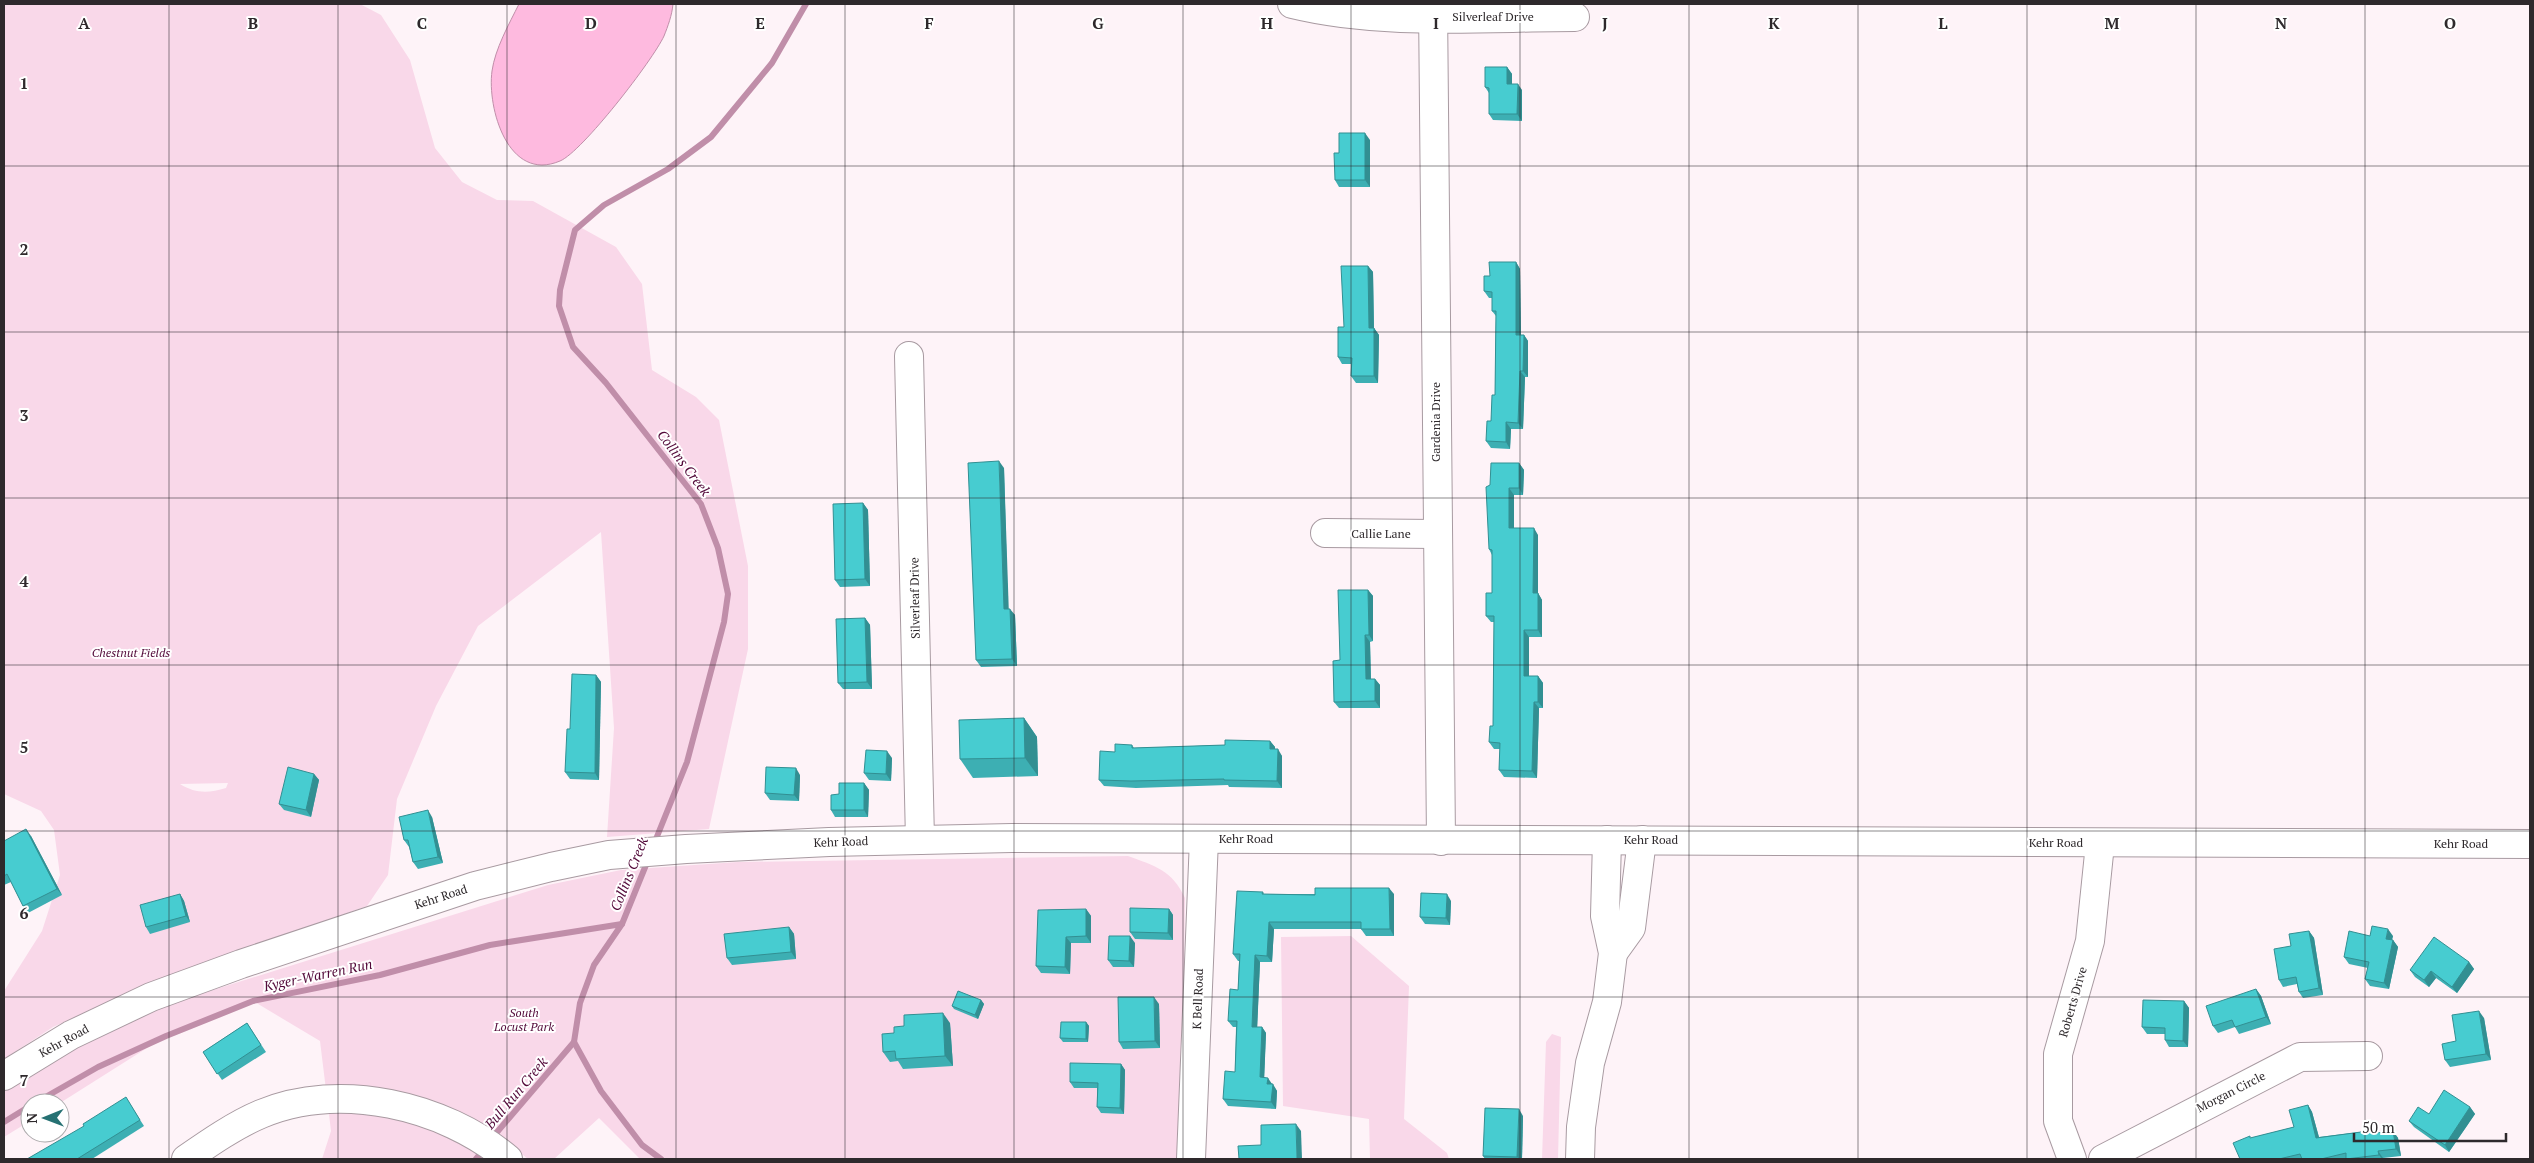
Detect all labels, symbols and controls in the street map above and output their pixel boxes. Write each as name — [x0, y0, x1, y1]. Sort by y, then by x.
street label: Silverleaf Drive — [1452, 9, 1534, 24]
text: A — [78, 12, 90, 34]
text: B — [248, 12, 258, 34]
text: C — [417, 12, 427, 34]
text: D — [585, 12, 597, 34]
text: E — [755, 12, 765, 34]
text: F — [924, 12, 934, 34]
text: G — [1092, 12, 1104, 34]
text: H — [1261, 12, 1273, 34]
text: I — [1433, 12, 1439, 34]
text: J — [1602, 12, 1608, 34]
text: K — [1768, 12, 1780, 34]
text: L — [1938, 12, 1948, 34]
text: M — [2105, 12, 2120, 34]
text: N — [2275, 12, 2287, 34]
text: O — [2444, 12, 2456, 34]
text: 1 — [19, 72, 29, 94]
text: 2 — [19, 238, 29, 260]
street label: Gardenia Drive — [1428, 382, 1443, 462]
text: 3 — [19, 404, 29, 426]
water label: Collins Creek — [653, 426, 716, 500]
street label: Callie Lane — [1351, 526, 1411, 541]
street label: Silverleaf Drive — [906, 557, 923, 639]
text: 4 — [19, 570, 29, 592]
park label: Chestnut Fields — [92, 645, 170, 660]
text: 5 — [19, 736, 29, 758]
street label: Kehr Road — [1219, 831, 1274, 846]
street label: Kehr Road — [1624, 832, 1679, 847]
street label: Kehr Road — [813, 833, 869, 850]
water label: Collins Creek — [605, 834, 652, 914]
street label: Kehr Road — [2029, 835, 2084, 850]
street label: Kehr Road — [2434, 836, 2489, 851]
street label: Kehr Road — [413, 881, 469, 912]
text: 6 — [19, 902, 29, 924]
water label: Kyger-Warren Run — [261, 954, 374, 996]
street label: Roberts Drive — [2055, 965, 2090, 1039]
street label: K Bell Road — [1189, 968, 1206, 1030]
park label: South Locust Park — [493, 1005, 554, 1034]
street label: Kehr Road — [36, 1021, 92, 1060]
water label: Bull Run Creek — [479, 1053, 551, 1133]
street label: Morgan Circle — [2194, 1068, 2268, 1115]
text: 7 — [19, 1069, 29, 1091]
north arrow — [20, 1093, 70, 1143]
scale bar — [2354, 1110, 2506, 1142]
text: N — [22, 1112, 41, 1124]
text: 50 m — [2362, 1117, 2395, 1137]

